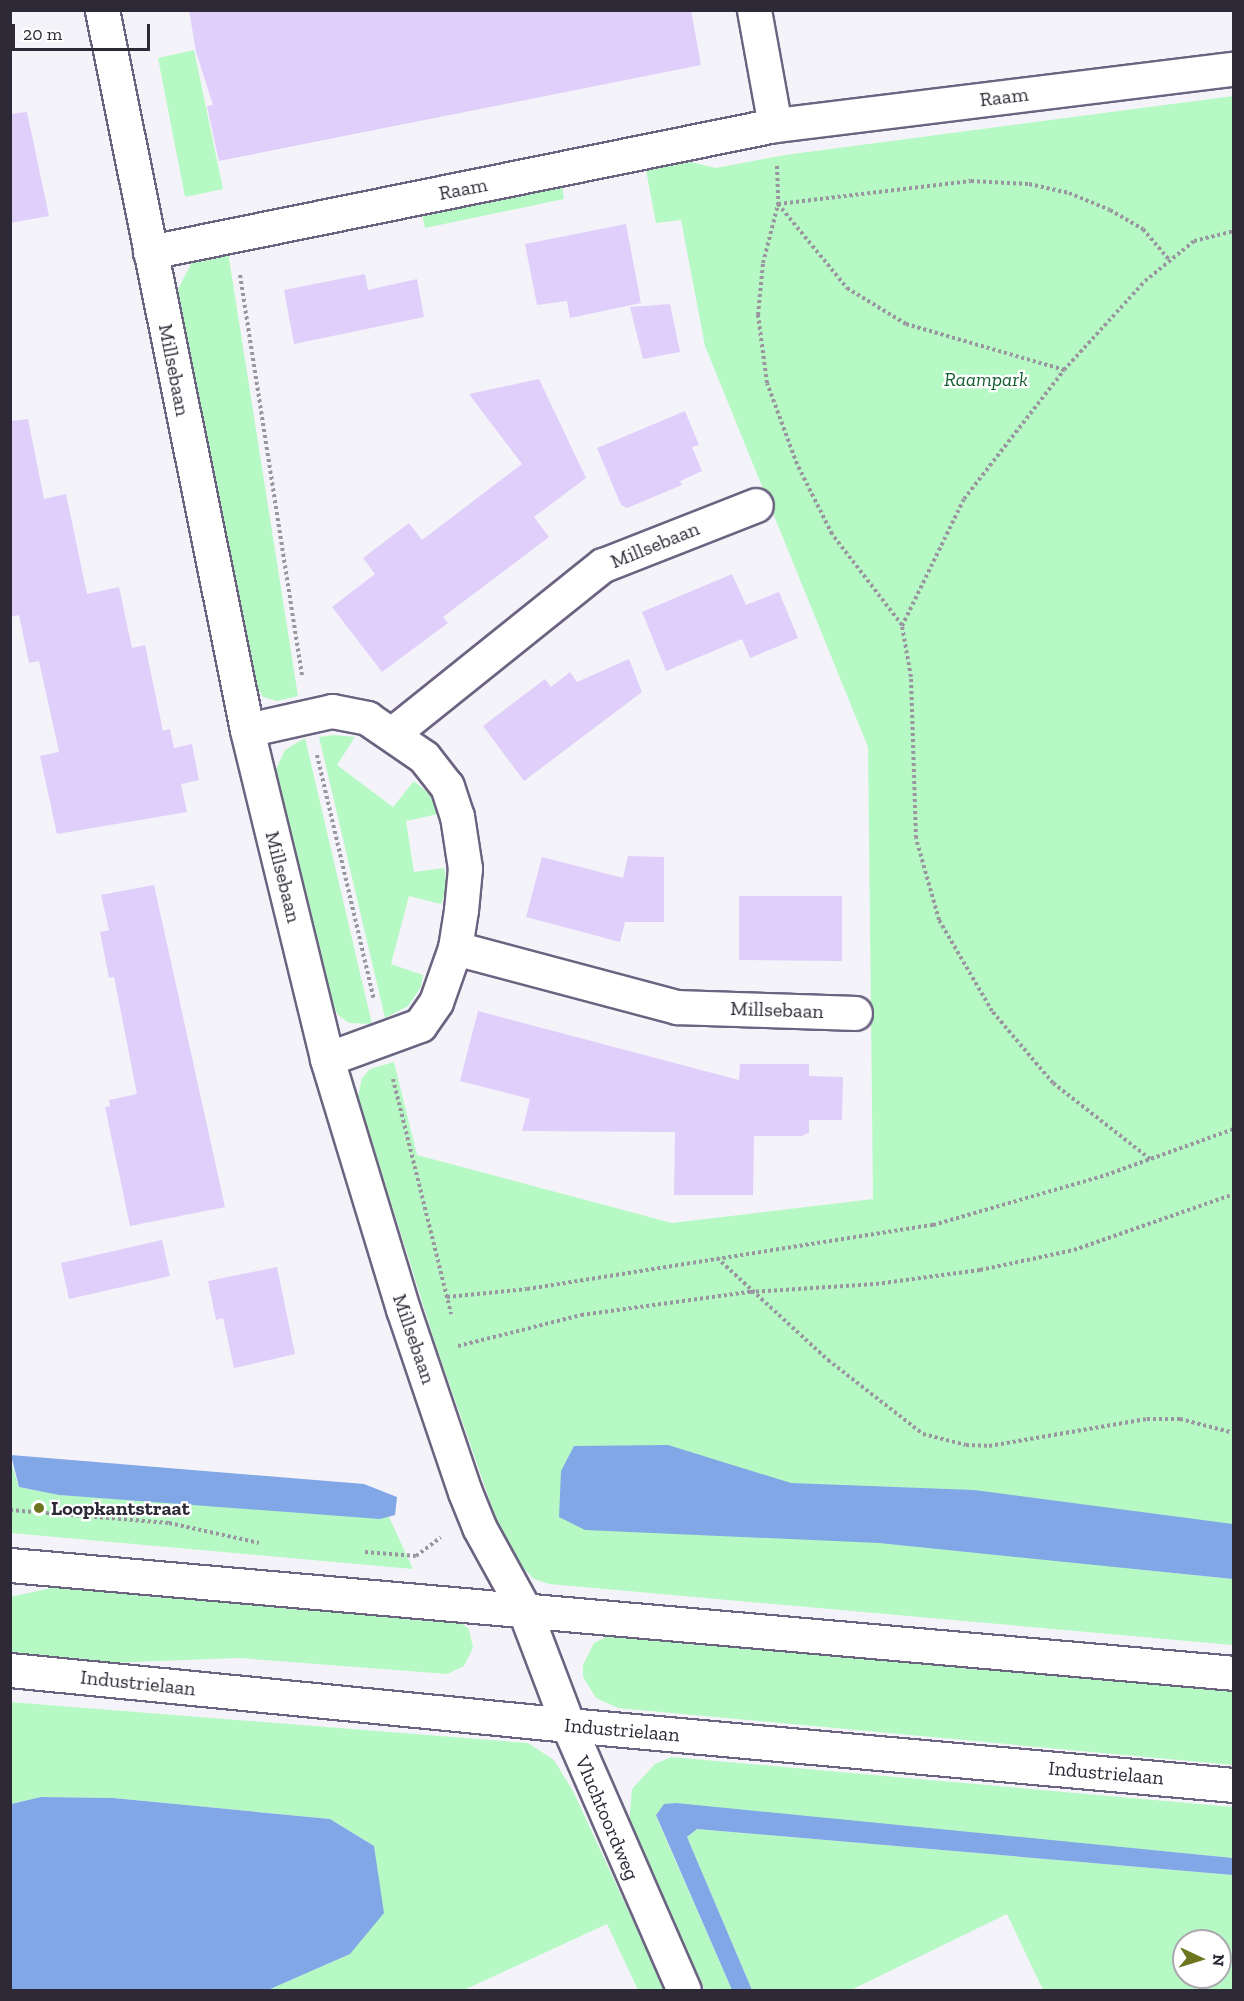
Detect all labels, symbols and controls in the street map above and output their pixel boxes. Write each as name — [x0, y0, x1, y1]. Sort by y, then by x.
scale bar — [15, 12, 153, 50]
text: 20 m — [23, 23, 62, 45]
street label: Raam — [978, 82, 1030, 112]
street label: Raam — [437, 173, 489, 205]
street label: Millsebaan — [153, 322, 195, 418]
park label: Raampark — [944, 367, 1028, 391]
street label: Millsebaan — [607, 516, 703, 574]
street label: Millsebaan — [260, 829, 306, 925]
street label: Millsebaan — [730, 996, 824, 1024]
street label: Millsebaan — [387, 1291, 441, 1387]
place label: Loopkantstraat — [51, 1496, 190, 1520]
marker: Loopkantstraat — [32, 1501, 46, 1515]
street label: Industrielaan — [79, 1665, 197, 1701]
street label: Industrielaan — [563, 1713, 681, 1747]
street label: Vluchtoordweg — [570, 1752, 644, 1884]
street label: Industrielaan — [1047, 1756, 1165, 1790]
north arrow — [1172, 1929, 1232, 1989]
text: N — [1209, 1953, 1228, 1967]

